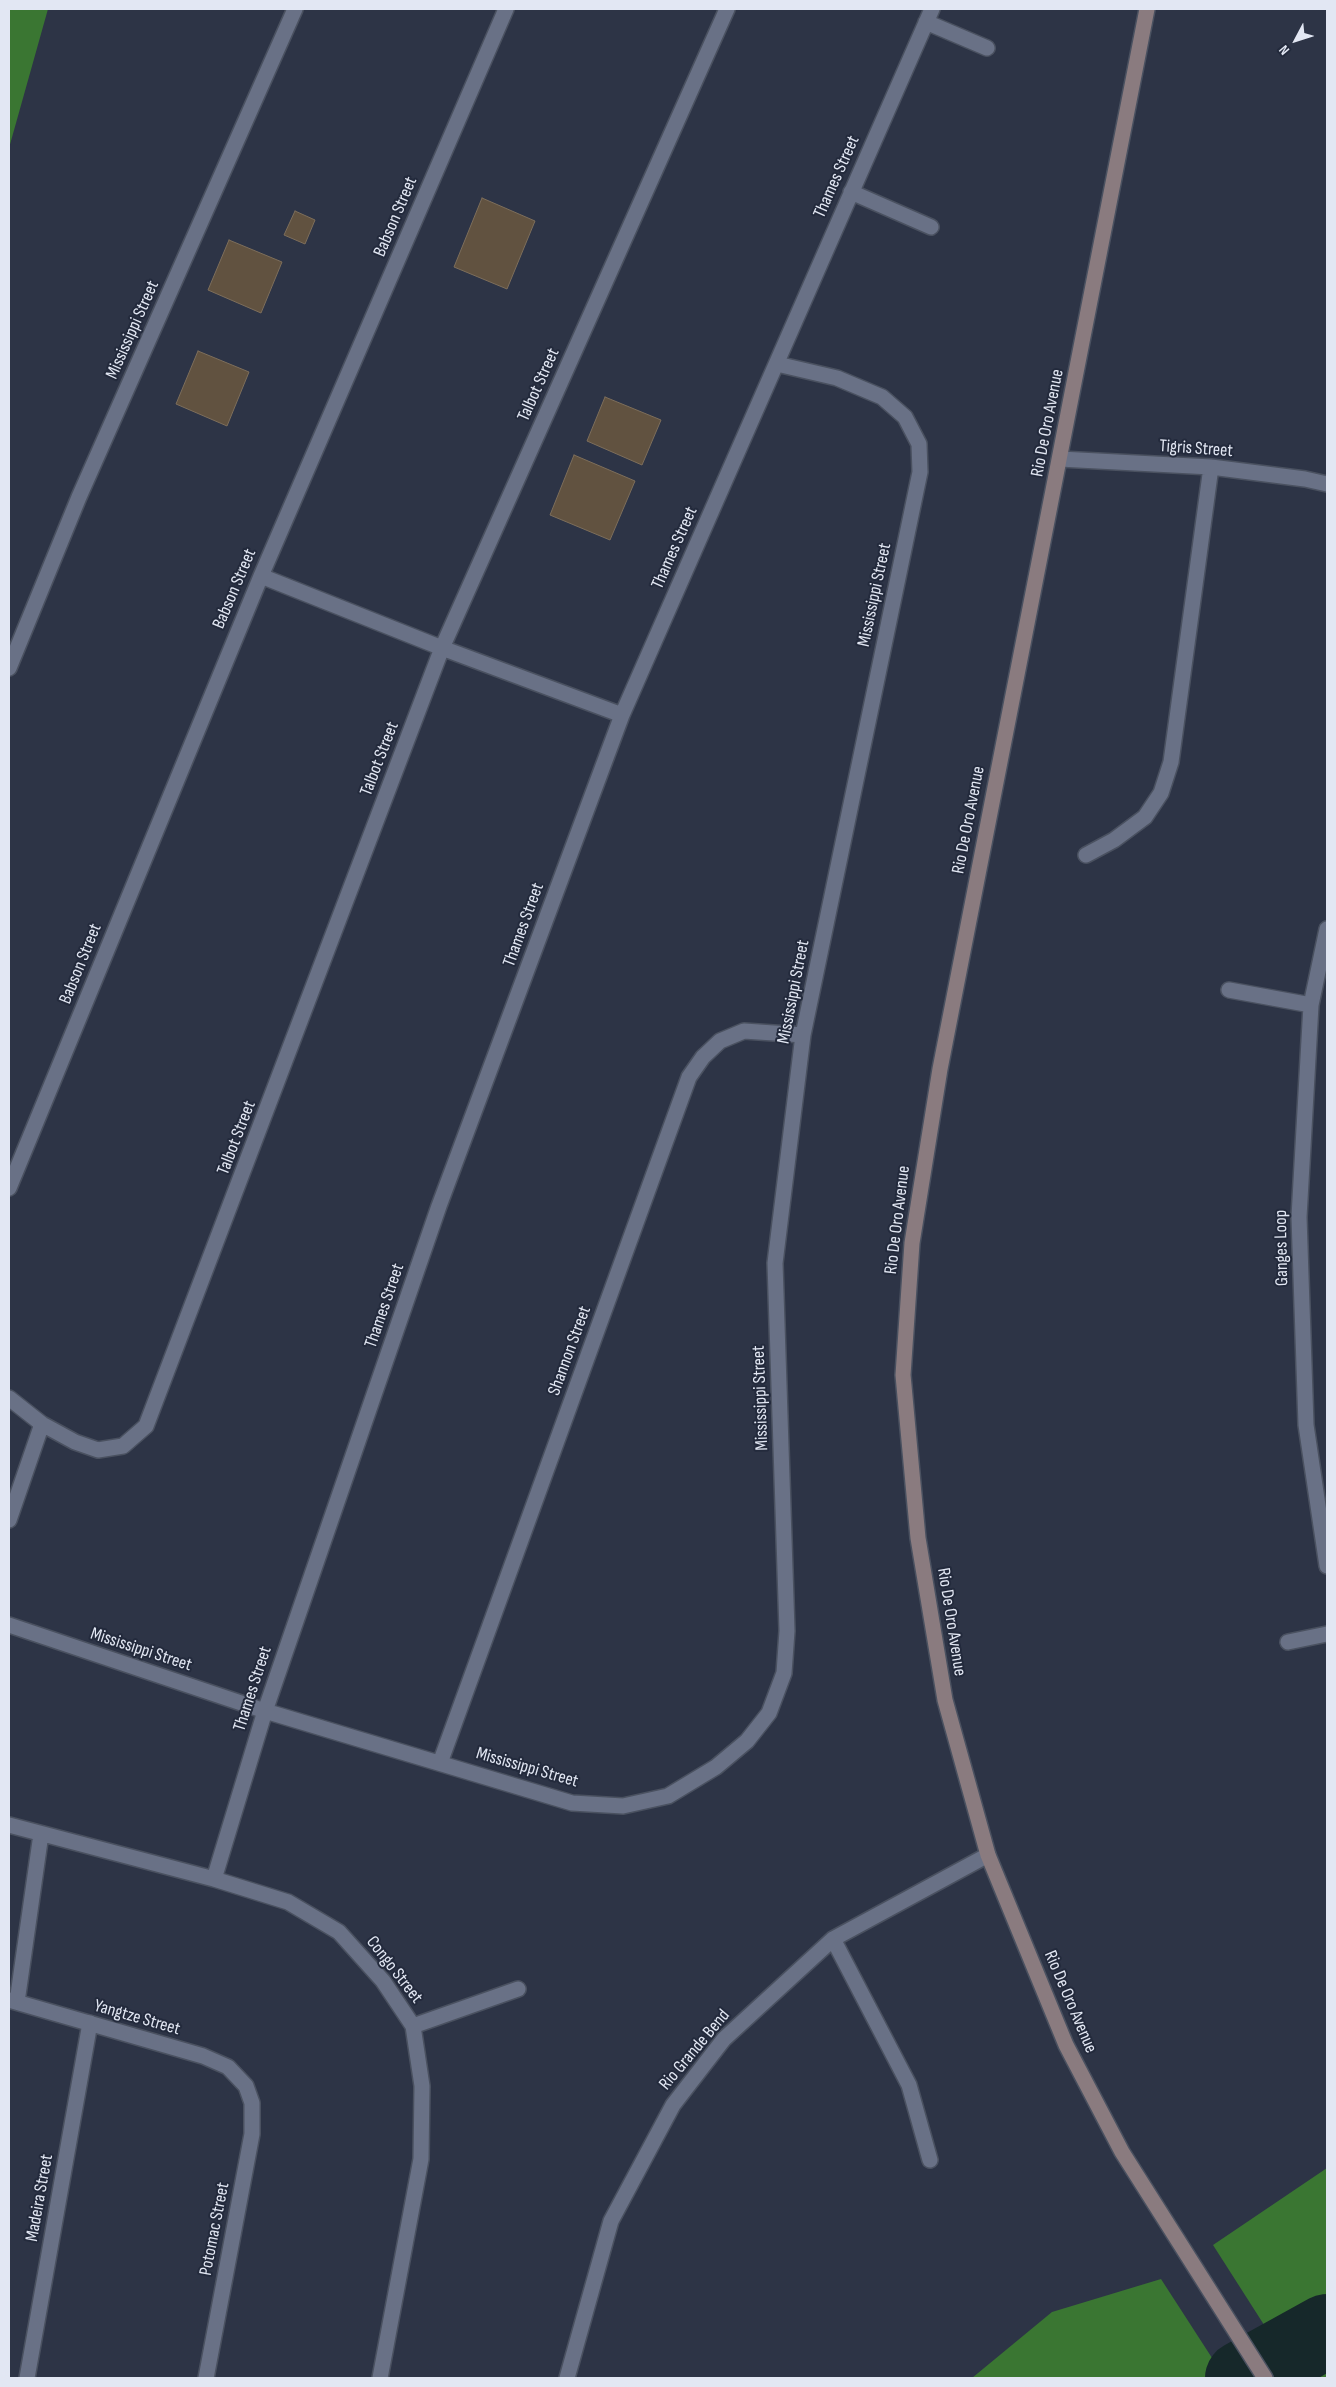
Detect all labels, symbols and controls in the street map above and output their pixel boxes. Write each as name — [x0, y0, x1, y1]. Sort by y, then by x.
north arrow — [1271, 15, 1321, 65]
text: N — [1275, 42, 1293, 58]
street label: Thames Street — [809, 132, 865, 222]
street label: Babson Street — [369, 174, 423, 260]
street label: Mississippi Street — [102, 278, 164, 382]
street label: Talbot Street — [513, 345, 565, 425]
street label: Rio De Oro Avenue — [1027, 367, 1069, 479]
street label: Tigris Street — [1159, 436, 1233, 462]
street label: Thames Street — [647, 503, 703, 593]
street label: Mississippi Street — [853, 541, 897, 649]
street label: Babson Street — [208, 546, 262, 632]
street label: Talbot Street — [356, 719, 404, 799]
street label: Rio De Oro Avenue — [948, 764, 990, 876]
street label: Thames Street — [499, 880, 549, 970]
street label: Babson Street — [55, 921, 107, 1007]
street label: Mississippi Street — [773, 938, 815, 1046]
street label: Talbot Street — [213, 1098, 261, 1178]
street label: Rio De Oro Avenue — [881, 1165, 915, 1275]
street label: Ganges Loop — [1271, 1210, 1293, 1286]
street label: Thames Street — [360, 1261, 410, 1351]
street label: Shannon Street — [544, 1303, 596, 1399]
street label: Mississippi Street — [748, 1345, 774, 1451]
street label: Rio De Oro Avenue — [932, 1566, 970, 1678]
street label: Mississippi Street — [88, 1623, 194, 1677]
street label: Thames Street — [229, 1644, 277, 1734]
street label: Mississippi Street — [473, 1743, 581, 1793]
street label: Congo Street — [361, 1932, 427, 2008]
street label: Rio De Oro Avenue — [1039, 1948, 1101, 2056]
street label: Yangtze Street — [92, 1995, 182, 2041]
street label: Rio Grande Bend — [655, 2005, 735, 2095]
street label: Madeira Street — [22, 2153, 58, 2243]
street label: Potomac Street — [195, 2181, 235, 2277]

